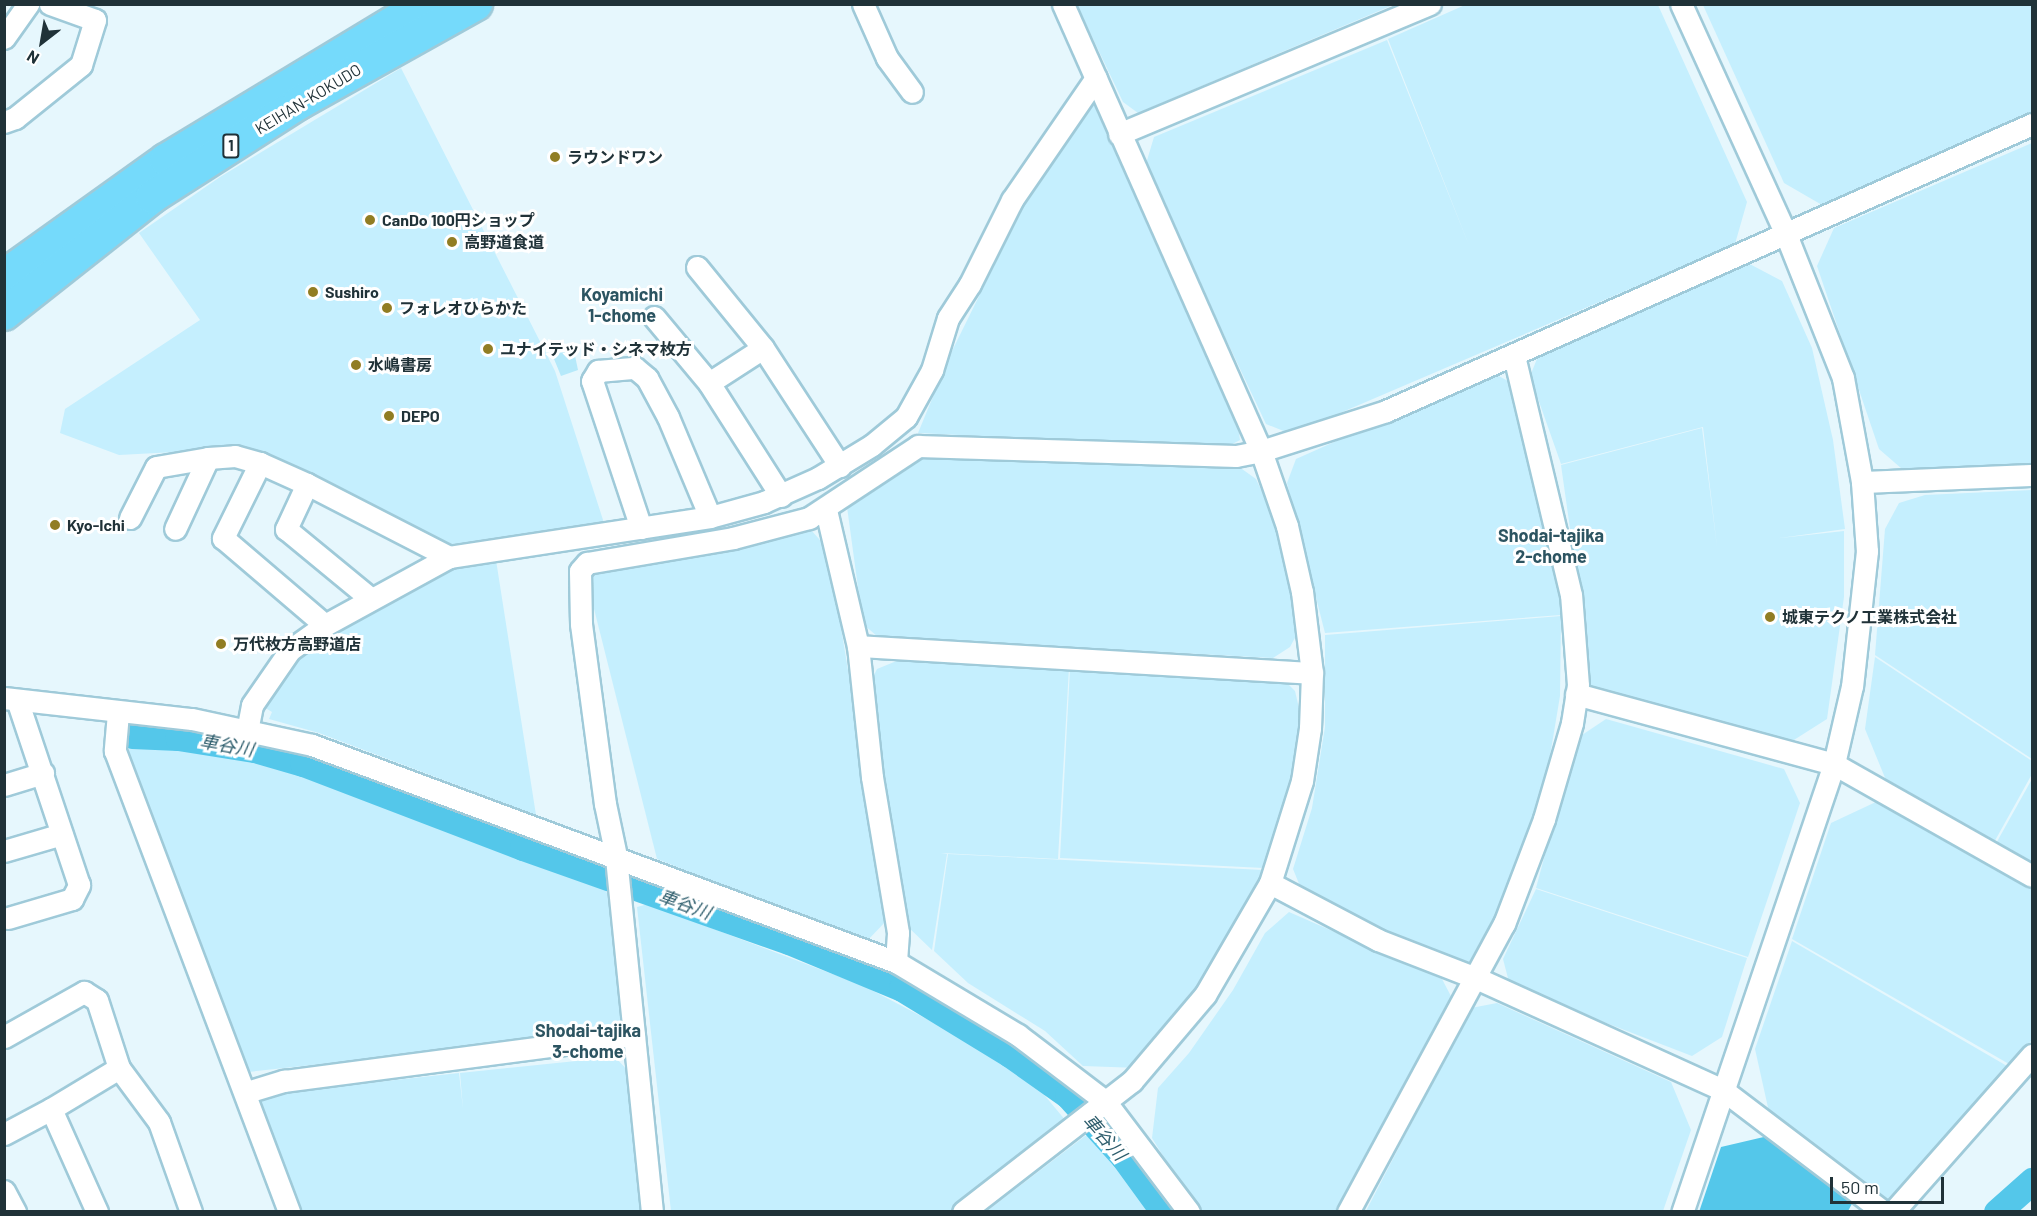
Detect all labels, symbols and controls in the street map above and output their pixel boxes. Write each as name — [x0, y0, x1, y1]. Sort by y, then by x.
north arrow — [12, 12, 72, 72]
text: N — [23, 47, 42, 69]
street label: KEIHAN-KOKUDO — [251, 60, 365, 138]
road number: 1 — [222, 134, 240, 158]
place label: ラウンドワン — [567, 147, 663, 167]
marker: ラウンドワン — [548, 150, 562, 164]
place label: CanDo 100円ショップ — [382, 210, 535, 230]
marker: CanDo 100円ショップ — [363, 213, 377, 227]
place label: 高野道食道 — [464, 232, 544, 252]
marker: 高野道食道 — [445, 235, 459, 249]
place label: Sushiro — [325, 282, 379, 302]
district label: Koyamichi 1-chome — [581, 284, 663, 326]
marker: Sushiro — [306, 285, 320, 299]
place label: フォレオひらかた — [399, 298, 527, 318]
marker: フォレオひらかた — [380, 301, 394, 315]
place label: ユナイテッド・シネマ枚方 — [500, 339, 692, 359]
marker: ユナイテッド・シネマ枚方 — [481, 342, 495, 356]
place label: 水嶋書房 — [368, 355, 432, 375]
marker: 水嶋書房 — [349, 358, 363, 372]
place label: DEPO — [401, 406, 440, 426]
marker: DEPO — [382, 409, 396, 423]
place label: Kyo-Ichi — [67, 515, 125, 535]
marker: Kyo-Ichi — [48, 518, 62, 532]
district label: Shodai-tajika 2-chome — [1498, 525, 1604, 568]
place label: 城東テクノ工業株式会社 — [1782, 607, 1958, 627]
marker: 城東テクノ工業株式会社 — [1763, 610, 1777, 624]
place label: 万代枚方高野道店 — [233, 634, 361, 654]
marker: 万代枚方高野道店 — [214, 637, 228, 651]
water label: 車谷川 — [199, 730, 255, 760]
water label: 車谷川 — [656, 885, 714, 923]
district label: Shodai-tajika 3-chome — [535, 1020, 641, 1062]
water label: 車谷川 — [1079, 1110, 1131, 1164]
scale bar — [1833, 1165, 1947, 1203]
text: 50 m — [1841, 1176, 1879, 1198]

